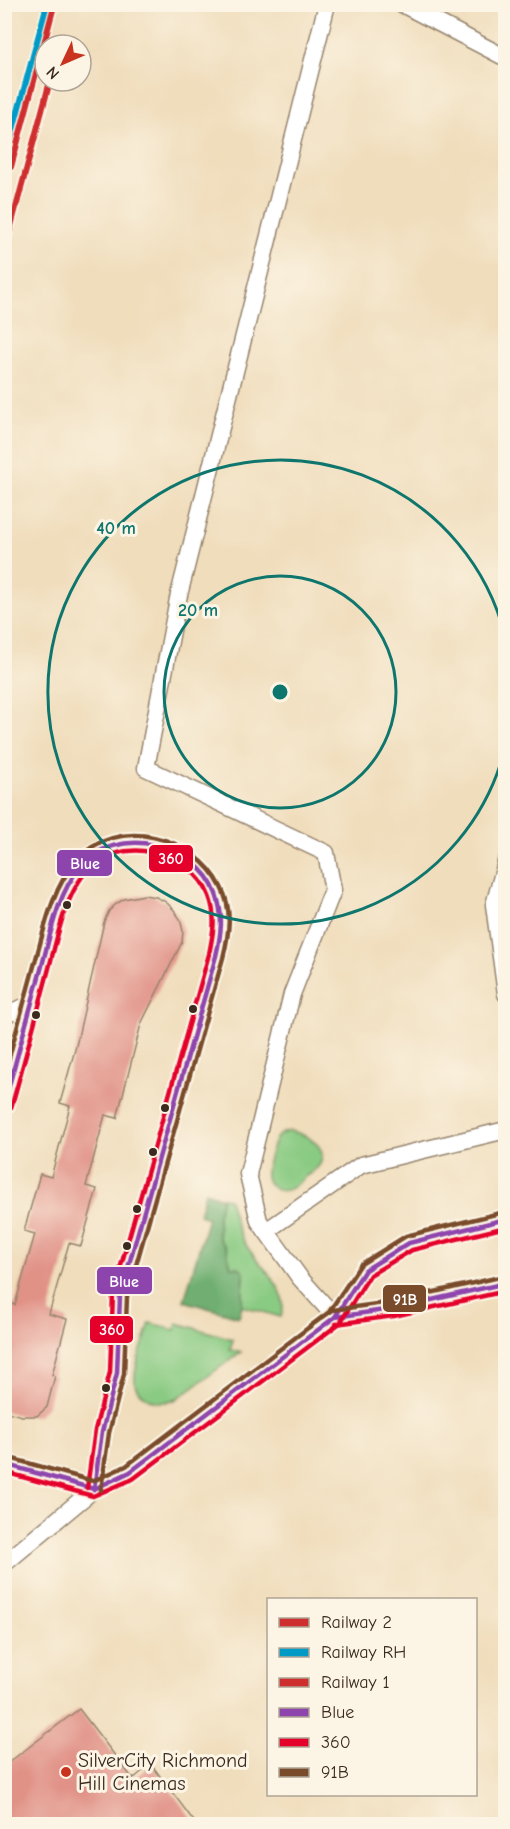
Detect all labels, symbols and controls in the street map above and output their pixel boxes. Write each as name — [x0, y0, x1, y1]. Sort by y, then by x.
north arrow — [33, 33, 93, 93]
text: N — [43, 63, 63, 83]
text: 40 m — [96, 518, 136, 539]
text: 20 m — [178, 600, 218, 621]
centre of rings — [270, 682, 290, 702]
line badge: 360 — [148, 844, 194, 873]
line badge: Blue — [56, 849, 113, 877]
text: 360 — [158, 850, 184, 868]
text: Blue — [70, 855, 100, 873]
unlabelled marker — [61, 899, 73, 911]
unlabelled marker — [187, 1003, 199, 1015]
unlabelled marker — [30, 1009, 42, 1021]
unlabelled marker — [159, 1102, 171, 1114]
unlabelled marker — [147, 1146, 159, 1158]
unlabelled marker — [131, 1203, 143, 1215]
unlabelled marker — [121, 1240, 133, 1252]
line badge: Blue — [96, 1266, 153, 1295]
text: Blue — [109, 1273, 139, 1291]
line badge: 91B — [382, 1284, 427, 1313]
text: 91B — [393, 1291, 417, 1309]
line badge: 360 — [89, 1315, 134, 1344]
text: 360 — [99, 1321, 125, 1339]
unlabelled marker — [100, 1382, 112, 1394]
legend — [267, 1598, 477, 1796]
text: Railway 2 — [321, 1612, 392, 1633]
text: Railway RH — [321, 1642, 406, 1663]
text: Railway 1 — [321, 1672, 390, 1693]
text: Blue — [321, 1702, 354, 1723]
text: 360 — [321, 1732, 351, 1753]
place label: SilverCity Richmond Hill Cinemas — [78, 1749, 248, 1795]
text: 91B — [321, 1762, 349, 1783]
marker: SilverCity Richmond Hill Cinemas — [59, 1765, 73, 1779]

